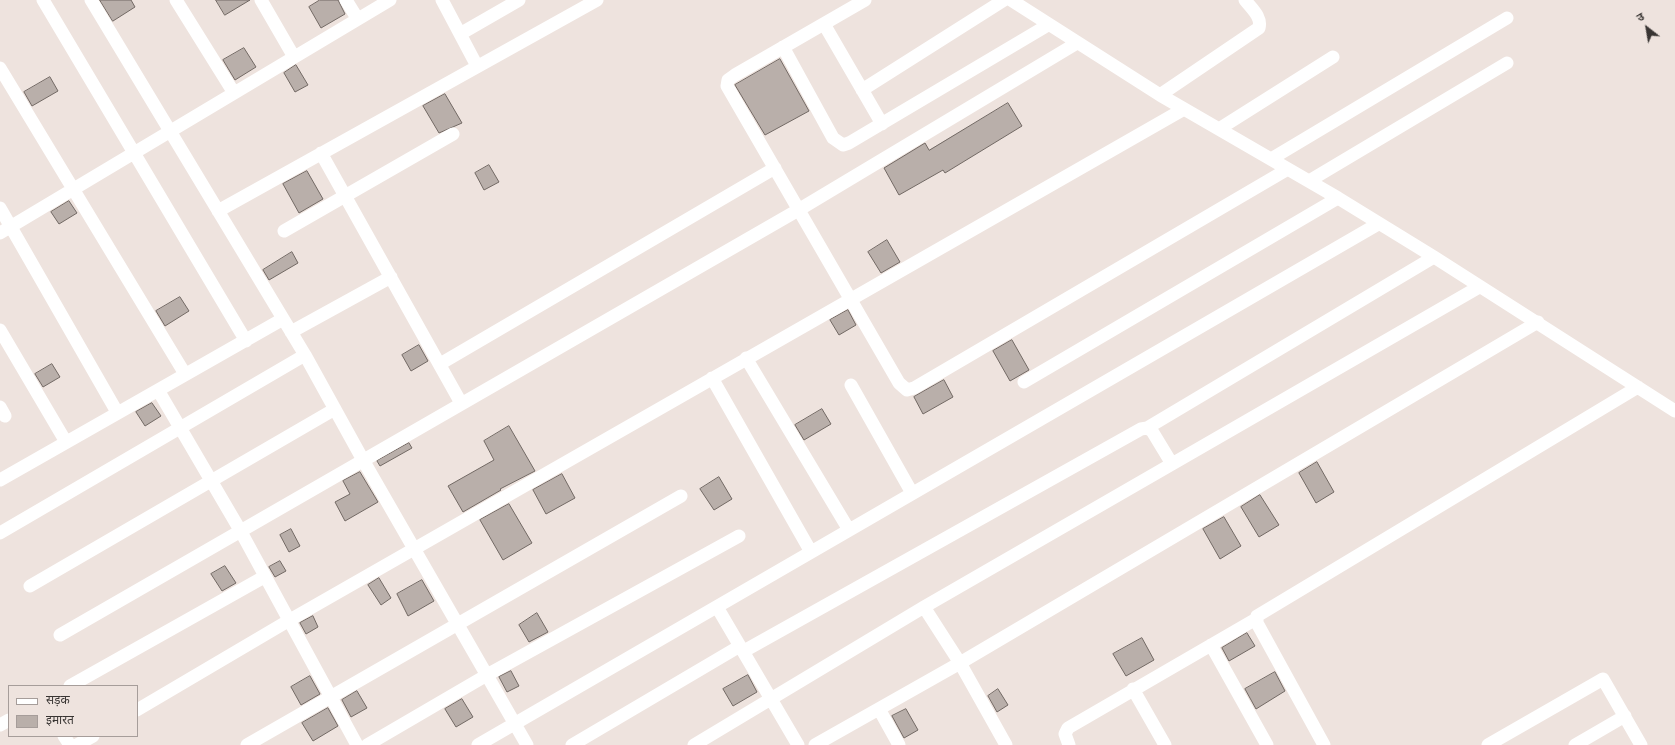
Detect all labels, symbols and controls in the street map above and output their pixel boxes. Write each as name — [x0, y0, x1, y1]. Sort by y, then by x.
north arrow — [1627, 8, 1667, 48]
text: उ — [1635, 11, 1646, 24]
legend — [8, 685, 138, 737]
text: सड़क — [46, 694, 70, 706]
text: इमारत — [46, 714, 74, 726]

